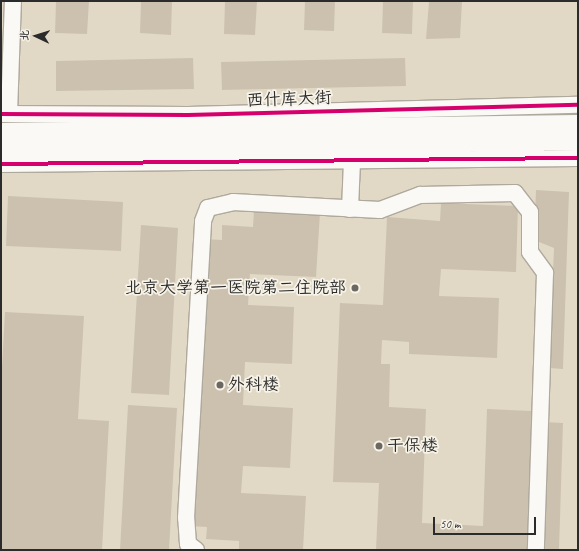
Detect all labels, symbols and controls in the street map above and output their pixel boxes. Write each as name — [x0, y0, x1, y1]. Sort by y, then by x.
north arrow — [16, 16, 56, 56]
text: 北 — [17, 29, 31, 41]
street label: 西什库大街 — [246, 87, 332, 111]
place label: 北京大学第一医院第二住院部 — [125, 278, 346, 298]
marker: 北京大学第一医院第二住院部 — [349, 282, 361, 294]
place label: 外科楼 — [228, 375, 279, 395]
marker: 外科楼 — [215, 380, 225, 390]
place label: 干保楼 — [387, 436, 438, 456]
marker: 干保楼 — [374, 441, 384, 451]
scale bar — [435, 509, 538, 535]
text: 50 m — [440, 516, 460, 532]

